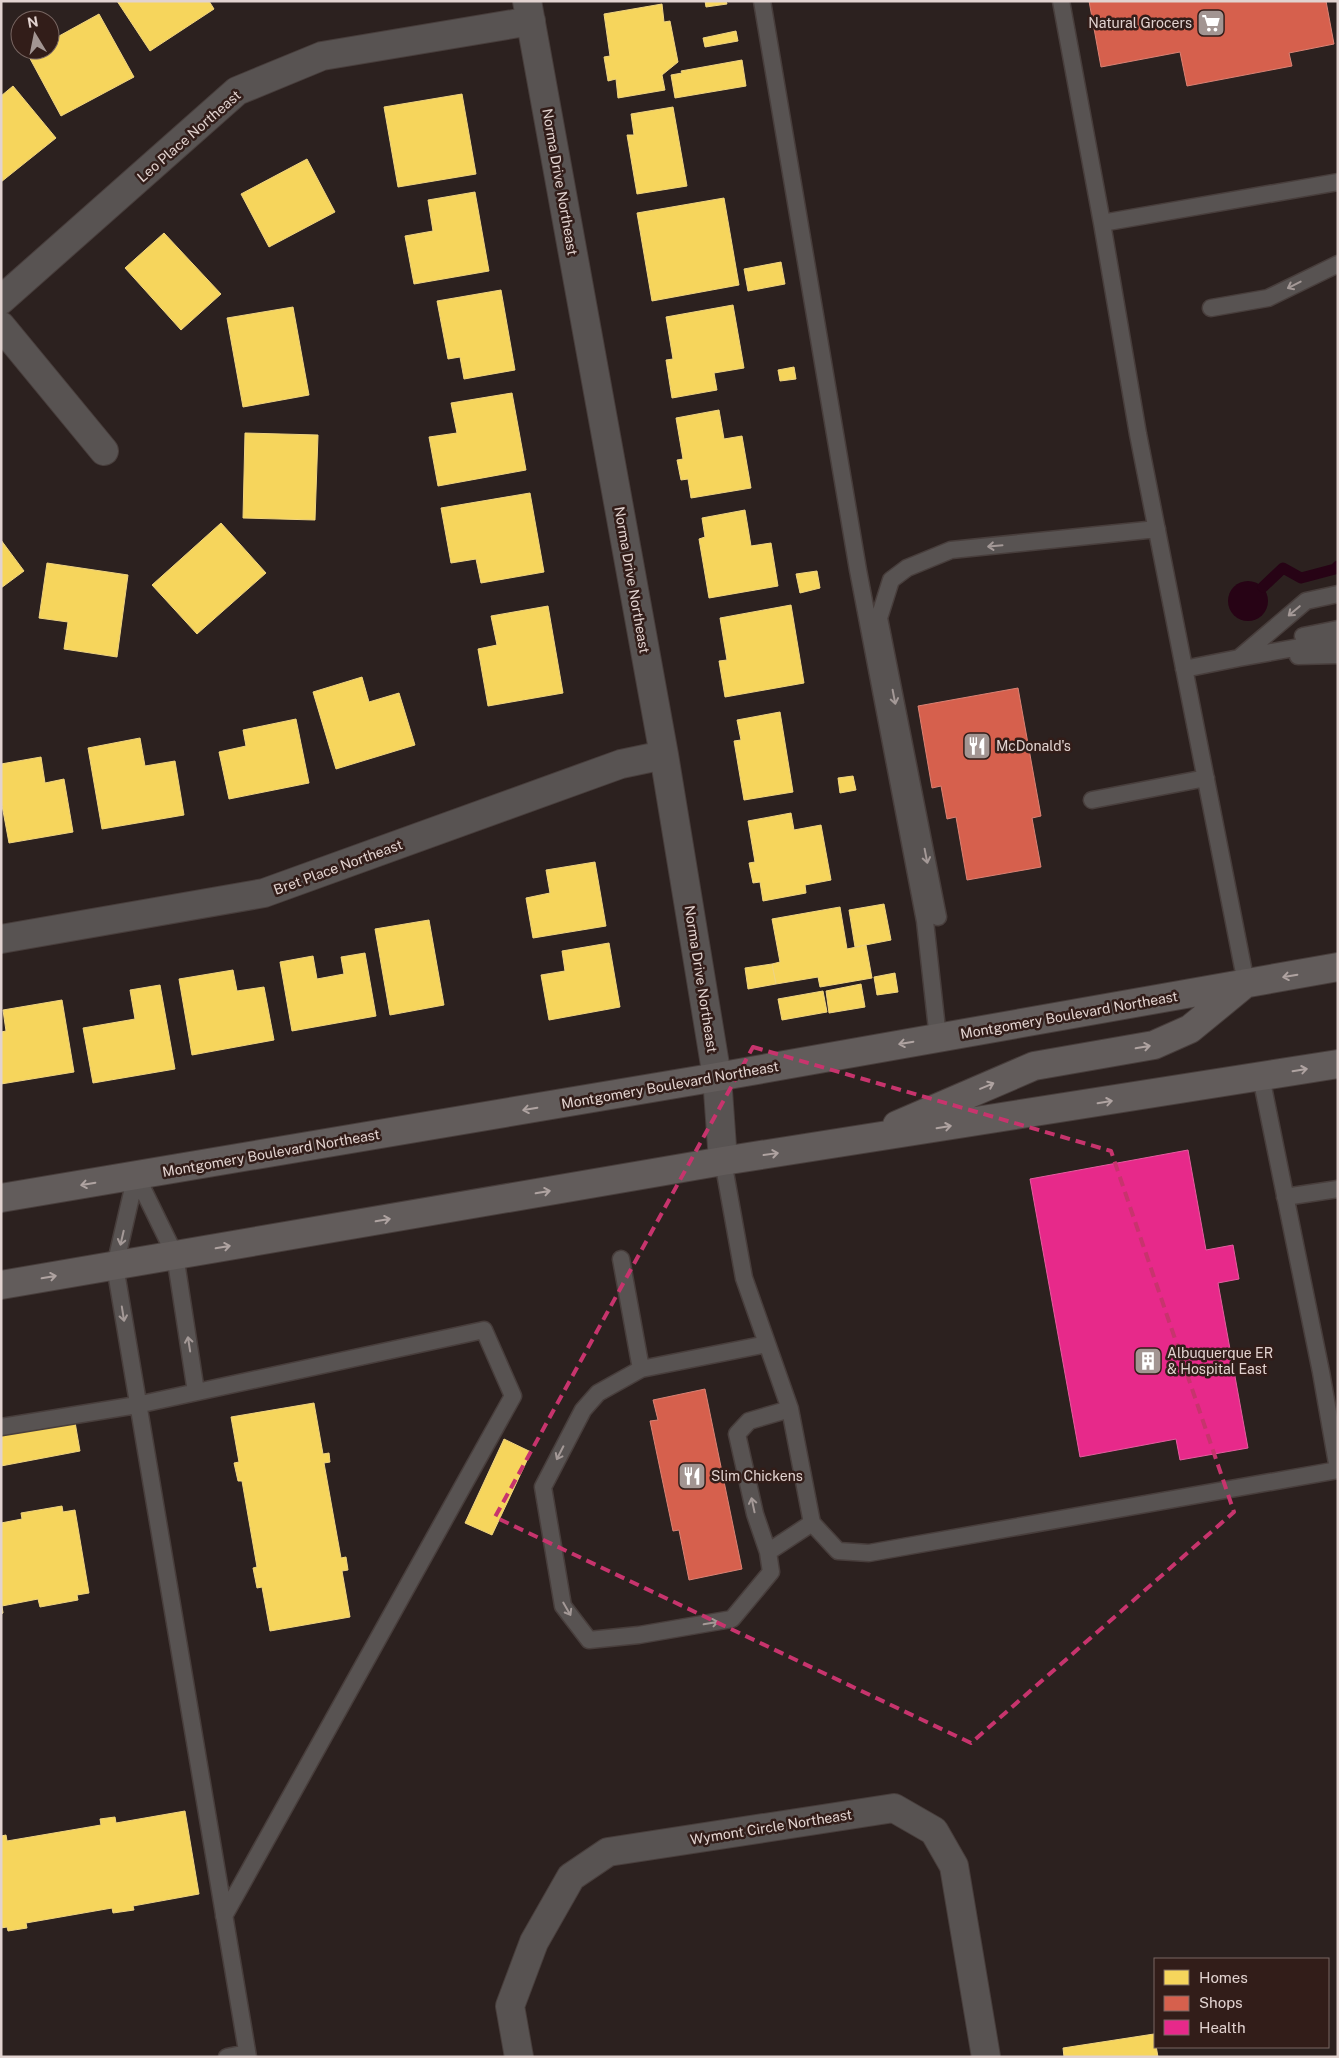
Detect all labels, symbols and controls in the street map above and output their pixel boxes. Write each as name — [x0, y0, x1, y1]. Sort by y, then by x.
supermarket icon: Natural Grocers — [1196, 8, 1226, 38]
north arrow — [10, 10, 60, 60]
text: N — [26, 13, 40, 31]
place label: Natural Grocers — [1088, 15, 1192, 31]
street label: Leo Place Northeast — [134, 87, 244, 185]
street label: Norma Drive Northeast — [539, 107, 581, 257]
one-way arrow — [1287, 281, 1302, 290]
street label: Norma Drive Northeast — [611, 505, 653, 655]
one-way arrow — [988, 541, 1004, 551]
one-way arrow — [1287, 606, 1300, 617]
one-way arrow — [890, 688, 900, 704]
restaurant icon: McDonald's — [962, 731, 992, 761]
place label: McDonald's — [996, 738, 1071, 754]
street label: Bret Place Northeast — [271, 836, 405, 898]
one-way arrow — [921, 848, 931, 864]
street label: Norma Drive Northeast — [681, 904, 721, 1054]
one-way arrow — [1282, 971, 1298, 981]
street label: Montgomery Boulevard Northeast — [959, 988, 1179, 1042]
one-way arrow — [898, 1039, 914, 1049]
one-way arrow — [1135, 1041, 1151, 1051]
street label: Montgomery Boulevard Northeast — [560, 1058, 780, 1112]
one-way arrow — [1291, 1065, 1307, 1075]
one-way arrow — [979, 1081, 994, 1091]
one-way arrow — [1096, 1096, 1112, 1106]
one-way arrow — [523, 1104, 539, 1114]
one-way arrow — [936, 1122, 952, 1132]
street label: Montgomery Boulevard Northeast — [161, 1126, 381, 1180]
one-way arrow — [763, 1149, 779, 1159]
one-way arrow — [80, 1179, 96, 1189]
one-way arrow — [534, 1187, 550, 1197]
one-way arrow — [374, 1214, 390, 1224]
one-way arrow — [117, 1229, 126, 1245]
one-way arrow — [214, 1242, 230, 1252]
one-way arrow — [41, 1272, 57, 1282]
one-way arrow — [118, 1306, 128, 1322]
one-way arrow — [183, 1336, 193, 1352]
place label: Albuquerque ER & Hospital East — [1167, 1345, 1273, 1377]
building icon: Albuquerque ER & Hospital East — [1133, 1346, 1163, 1376]
one-way arrow — [555, 1445, 564, 1460]
restaurant icon: Slim Chickens — [677, 1461, 707, 1491]
place label: Slim Chickens — [711, 1468, 803, 1484]
one-way arrow — [748, 1498, 757, 1514]
one-way arrow — [562, 1601, 572, 1615]
one-way arrow — [703, 1617, 719, 1627]
street label: Wymont Circle Northeast — [689, 1806, 853, 1848]
legend — [1154, 1958, 1329, 2048]
text: Homes — [1199, 1969, 1248, 1986]
text: Shops — [1199, 1994, 1243, 2011]
text: Health — [1199, 2019, 1246, 2036]

